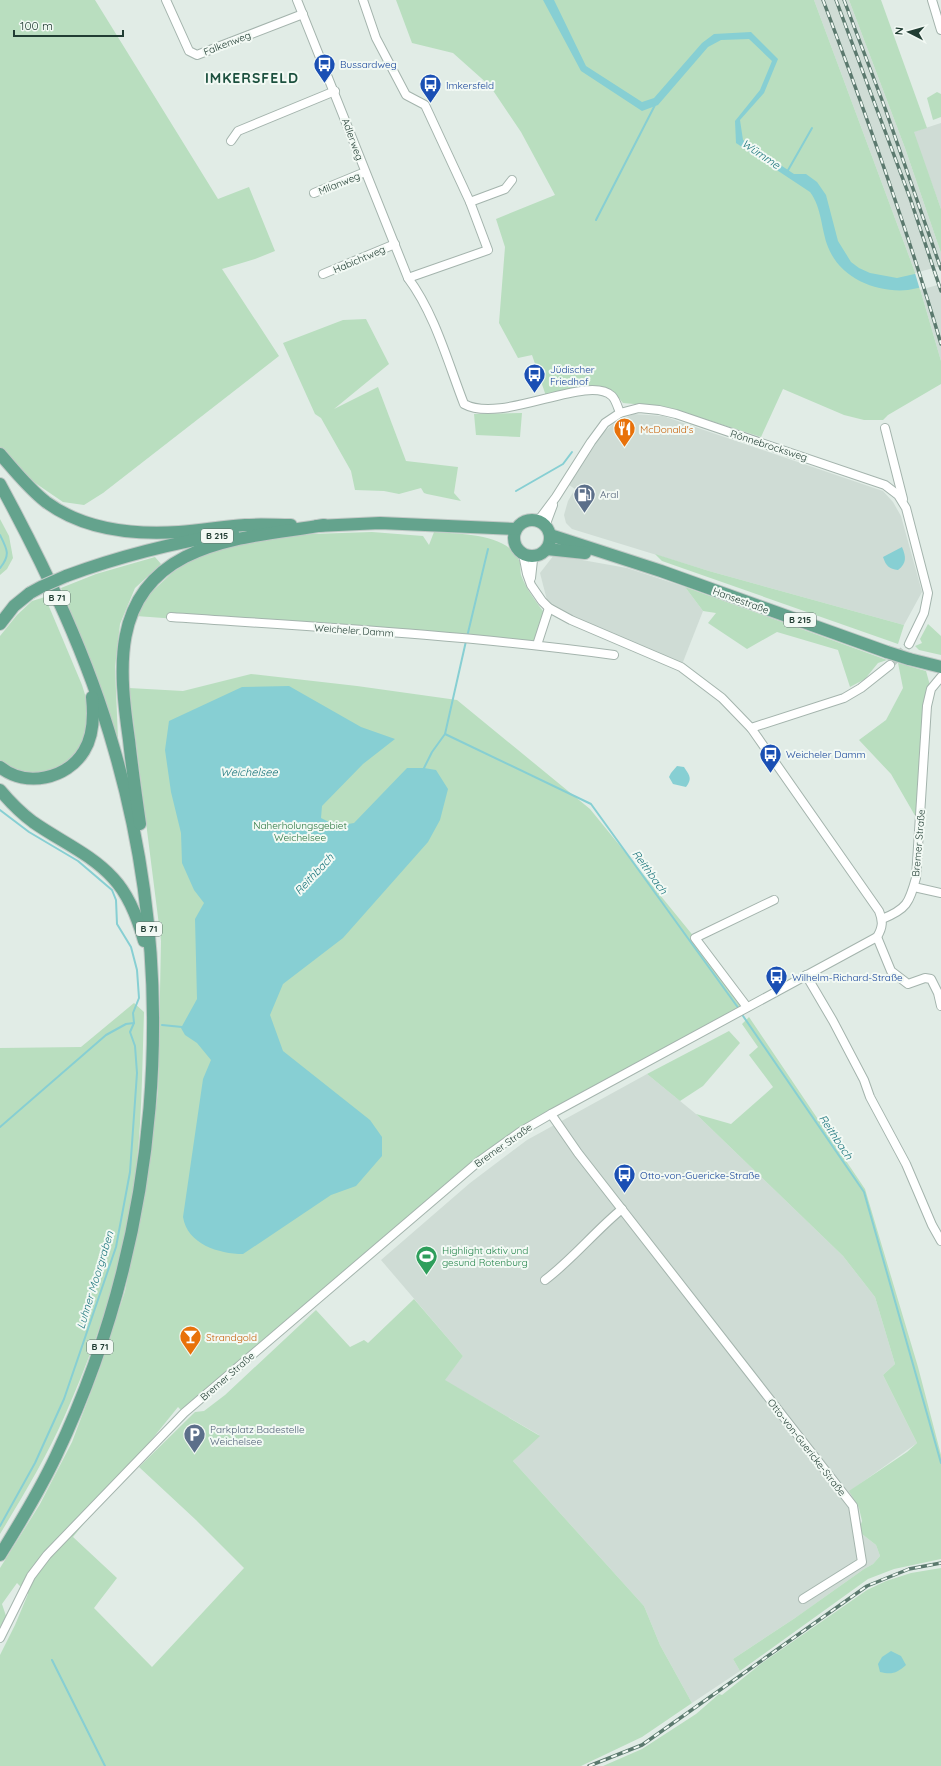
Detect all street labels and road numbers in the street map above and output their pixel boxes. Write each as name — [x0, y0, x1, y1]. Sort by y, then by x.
street label: Falkenweg — [202, 28, 253, 58]
street label: Adlerweg — [339, 116, 366, 162]
street label: Milanweg — [316, 169, 362, 198]
street label: Habichtweg — [331, 243, 387, 276]
street label: Rönnebrocksweg — [729, 427, 809, 464]
road number: B 215 — [201, 529, 233, 543]
street label: Hansestraße — [711, 584, 771, 617]
road number: B 71 — [44, 591, 70, 605]
road number: B 215 — [784, 613, 816, 627]
street label: Weicheler Damm — [314, 621, 394, 640]
street label: Bremer Straße — [909, 808, 928, 877]
road number: B 71 — [136, 922, 162, 936]
street label: Bremer Straße — [472, 1120, 535, 1170]
road number: B 71 — [87, 1340, 113, 1354]
street label: Bremer Straße — [198, 1349, 257, 1403]
street label: Otto-von-Guericke-Straße — [765, 1396, 849, 1499]

